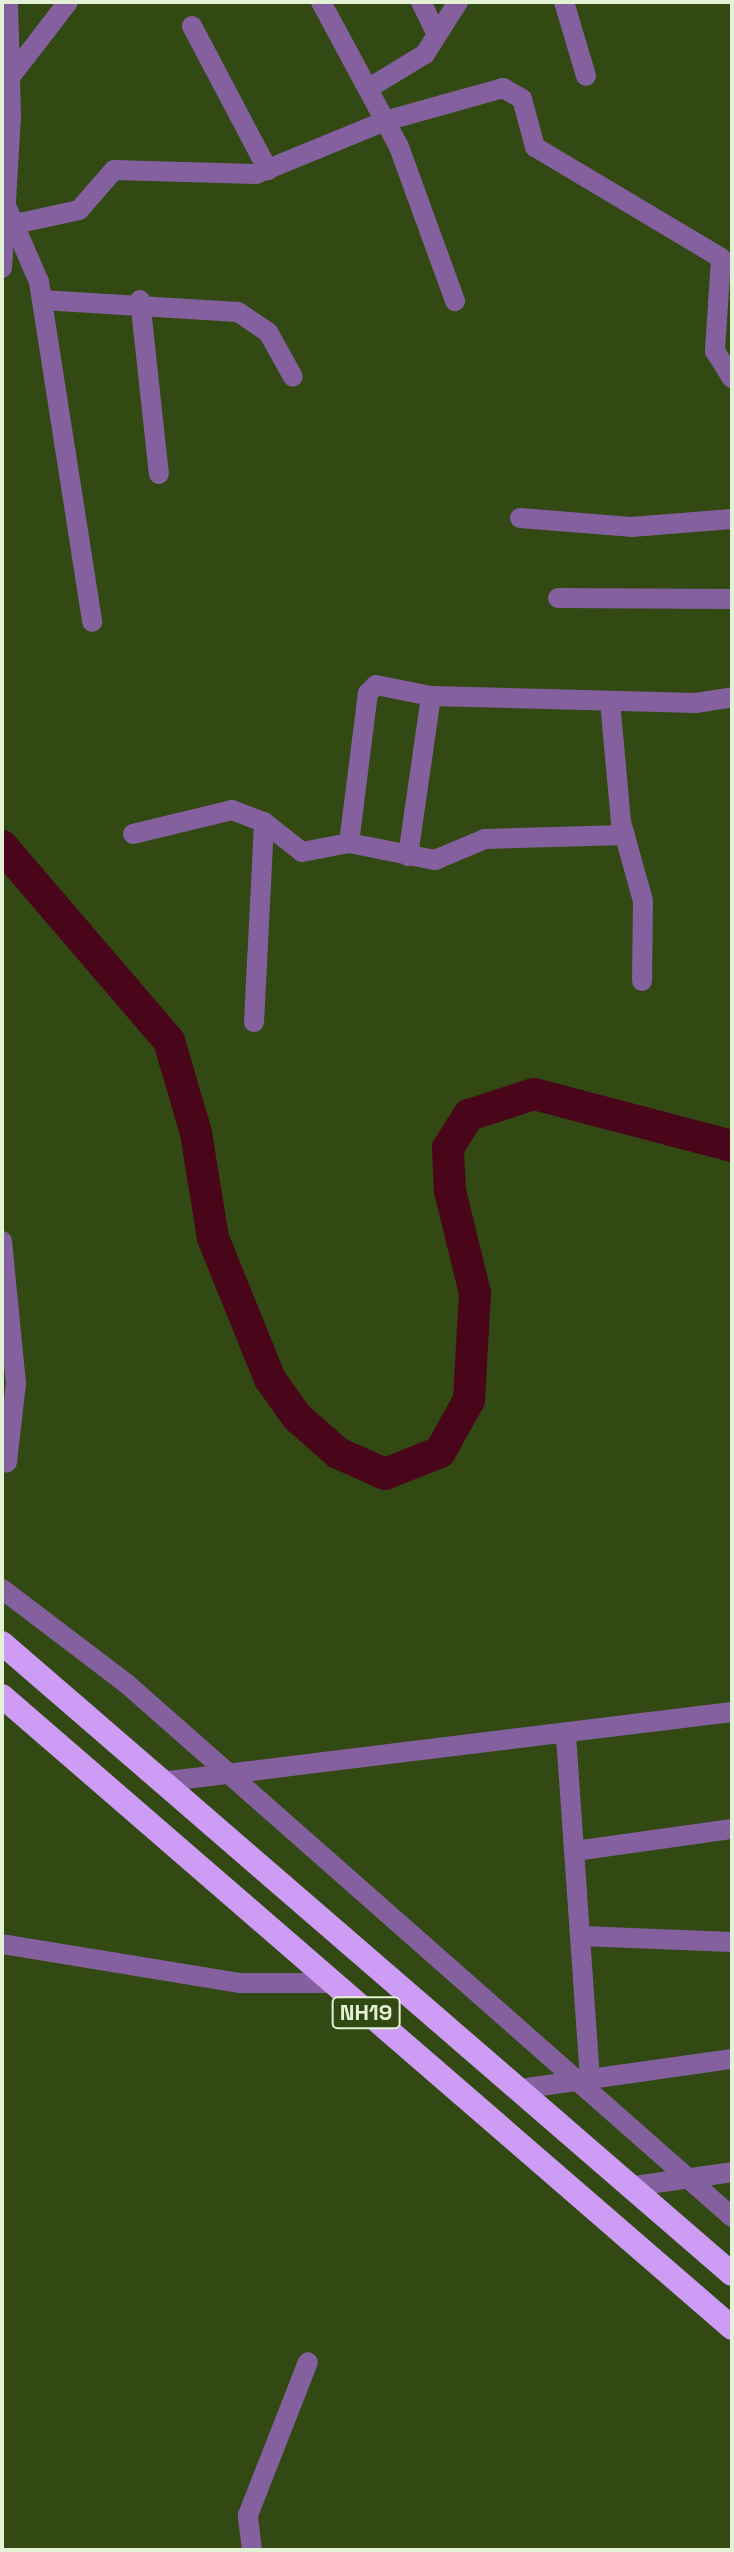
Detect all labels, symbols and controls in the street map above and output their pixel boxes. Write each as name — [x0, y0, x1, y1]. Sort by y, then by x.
road number: NH19 — [330, 1995, 402, 2031]

